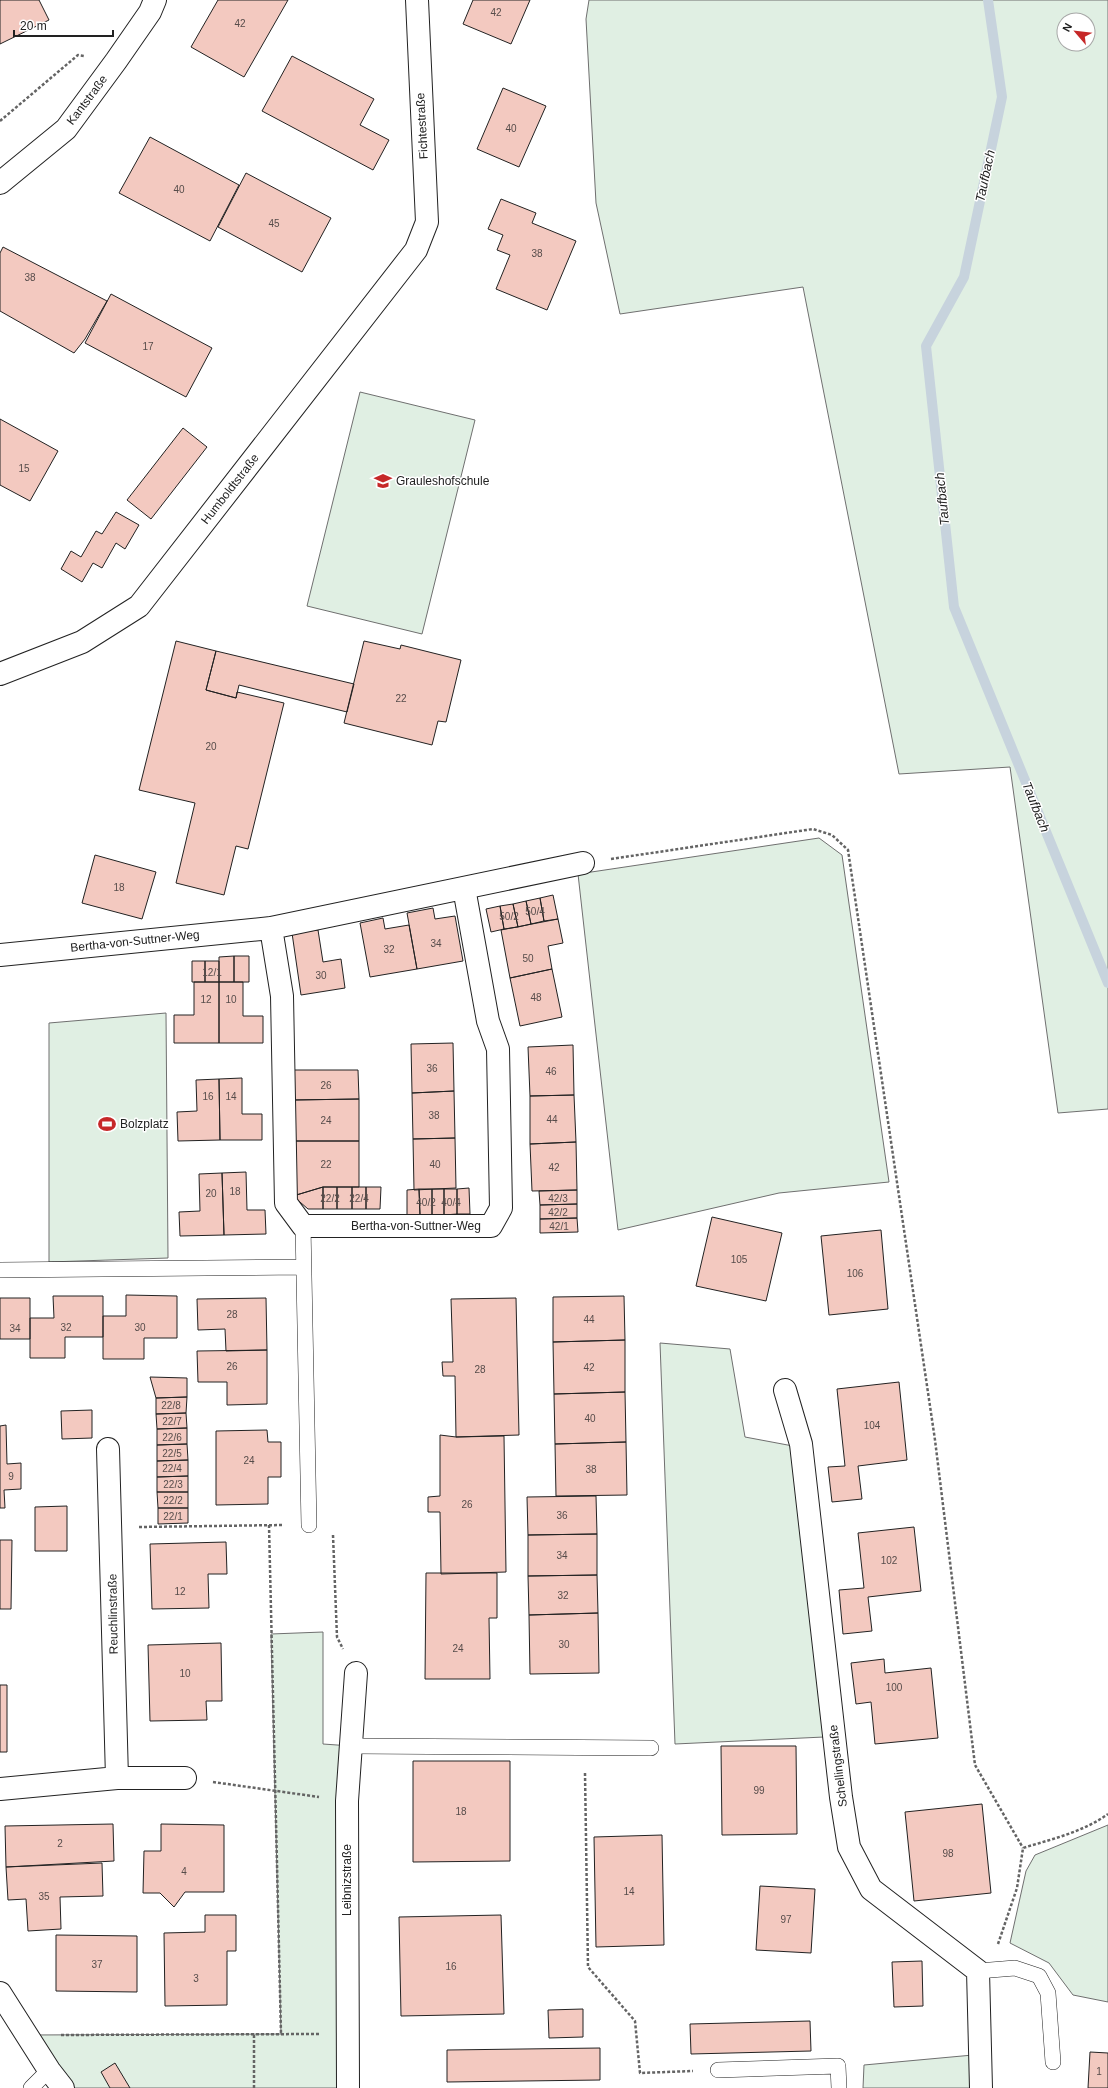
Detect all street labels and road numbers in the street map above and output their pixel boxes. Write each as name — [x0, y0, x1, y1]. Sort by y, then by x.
street label: Kantstraße — [64, 72, 110, 128]
street label: Fichtestraße — [413, 92, 431, 160]
street label: Humboldtstraße — [198, 451, 262, 527]
street label: Bertha-von-Suttner-Weg — [70, 927, 200, 955]
street label: Bertha-von-Suttner-Weg — [351, 1219, 481, 1233]
street label: Reuchlinstraße — [105, 1573, 121, 1654]
street label: Schellingstraße — [826, 1724, 850, 1808]
street label: Leibnizstraße — [340, 1844, 354, 1916]

